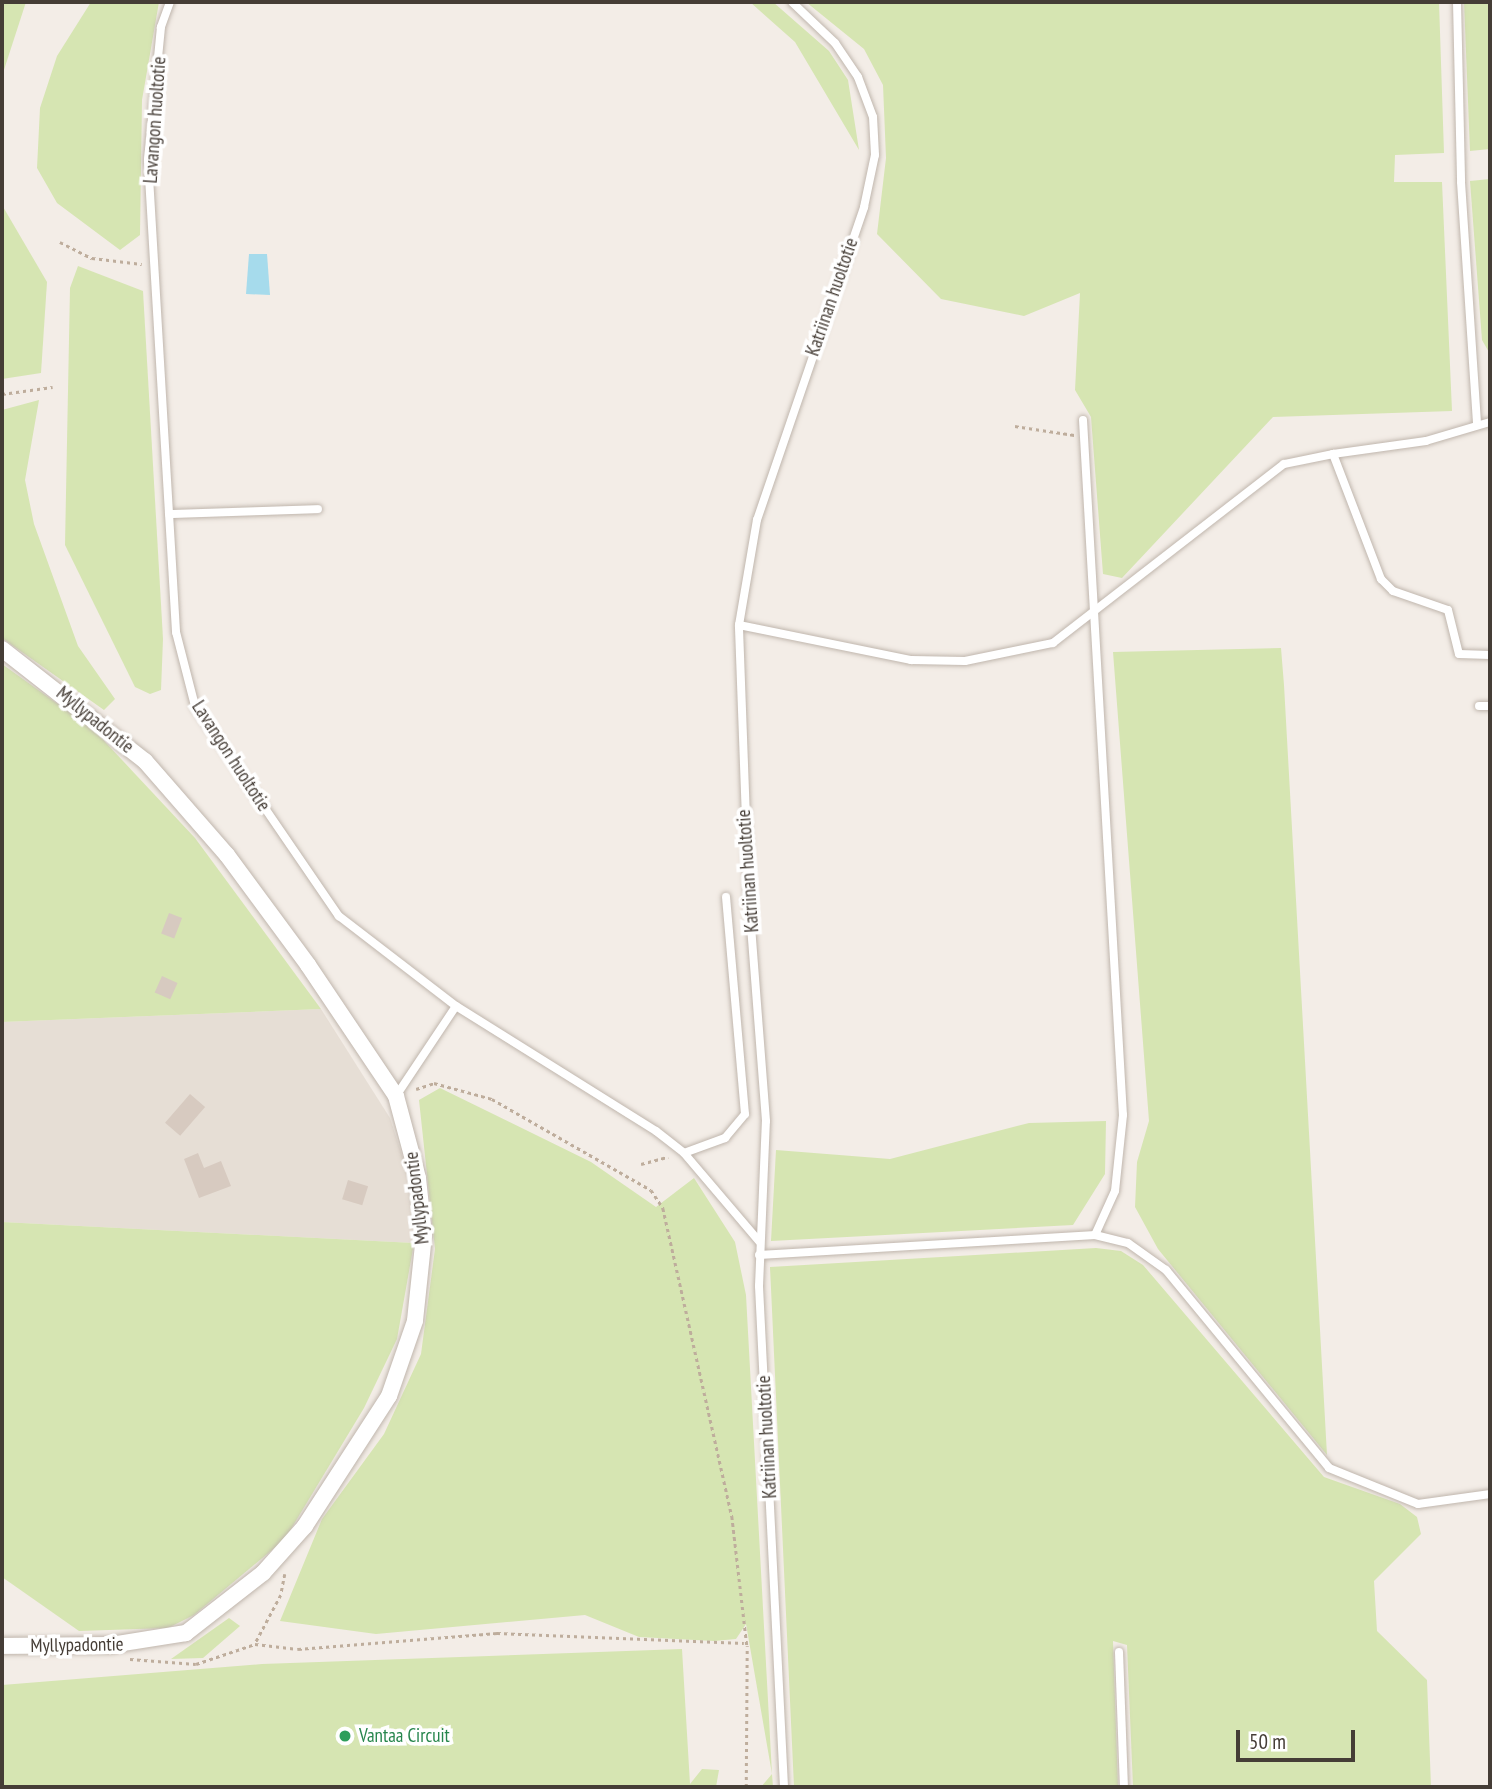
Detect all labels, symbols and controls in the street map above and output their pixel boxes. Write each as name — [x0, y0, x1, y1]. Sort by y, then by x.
street label: Lavangon huoltotie — [139, 56, 171, 184]
street label: Katriinan huoltotie — [801, 235, 863, 359]
street label: Myllypadontie — [52, 682, 138, 758]
street label: Lavangon huoltotie — [187, 697, 275, 815]
street label: Katriinan huoltotie — [732, 809, 764, 933]
street label: Myllypadontie — [400, 1150, 434, 1246]
street label: Katriinan huoltotie — [752, 1375, 782, 1499]
street label: Myllypadontie — [30, 1633, 124, 1657]
scale bar — [1240, 1716, 1359, 1760]
place label: Vantaa Circuit — [359, 1725, 450, 1747]
marker: Vantaa Circuit — [337, 1728, 353, 1744]
text: 50 m — [1249, 1728, 1286, 1755]

